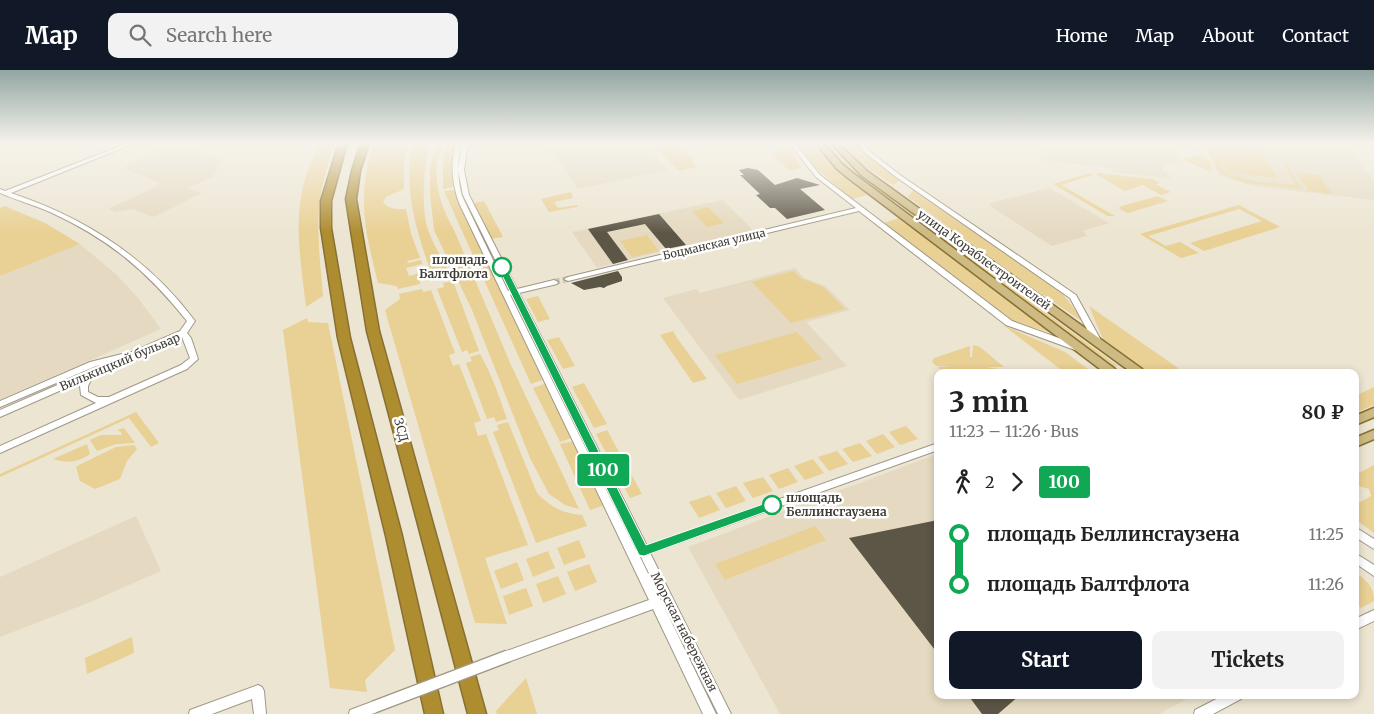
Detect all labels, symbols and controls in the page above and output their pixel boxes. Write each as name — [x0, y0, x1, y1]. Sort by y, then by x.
search box — [108, 13, 458, 58]
text: Map — [25, 20, 78, 51]
icon: search — [126, 21, 154, 49]
text: Search here — [166, 23, 272, 47]
text: Home — [1056, 24, 1108, 47]
text: Map — [1136, 24, 1174, 47]
text: About — [1202, 24, 1254, 47]
text: Contact — [1282, 24, 1349, 47]
street label: улица Кораблестроителей — [915, 206, 1054, 313]
street label: Боцманская улица — [661, 225, 767, 263]
place label: площадь Балтфлота — [419, 252, 488, 281]
marker: площадь Балтфлота — [492, 257, 512, 277]
street label: Вилькицкий бульвар — [57, 329, 182, 394]
text: 3 min — [949, 384, 1028, 420]
text: 80 ₽ — [1302, 400, 1344, 424]
street label: ЗСД — [391, 416, 412, 444]
text: 11:23 – 11:26 · Bus — [949, 421, 1079, 441]
line badge: 100 — [574, 454, 632, 486]
text: 100 — [587, 458, 619, 481]
icon: walk — [949, 468, 977, 496]
icon: forward — [1003, 468, 1031, 496]
text: 100 — [1049, 470, 1080, 493]
text: 2 — [985, 472, 995, 492]
place label: площадь Беллинсгаузена — [786, 490, 887, 519]
marker: площадь Беллинсгаузена — [762, 495, 782, 515]
text: площадь Беллинсгаузена — [987, 522, 1240, 546]
text: 11:25 — [1308, 524, 1344, 544]
street label: Морская набережная — [648, 570, 721, 694]
text: площадь Балтфлота — [987, 572, 1190, 596]
text: 11:26 — [1308, 574, 1344, 594]
button: Start — [949, 631, 1142, 689]
button: Tickets — [1152, 631, 1344, 689]

